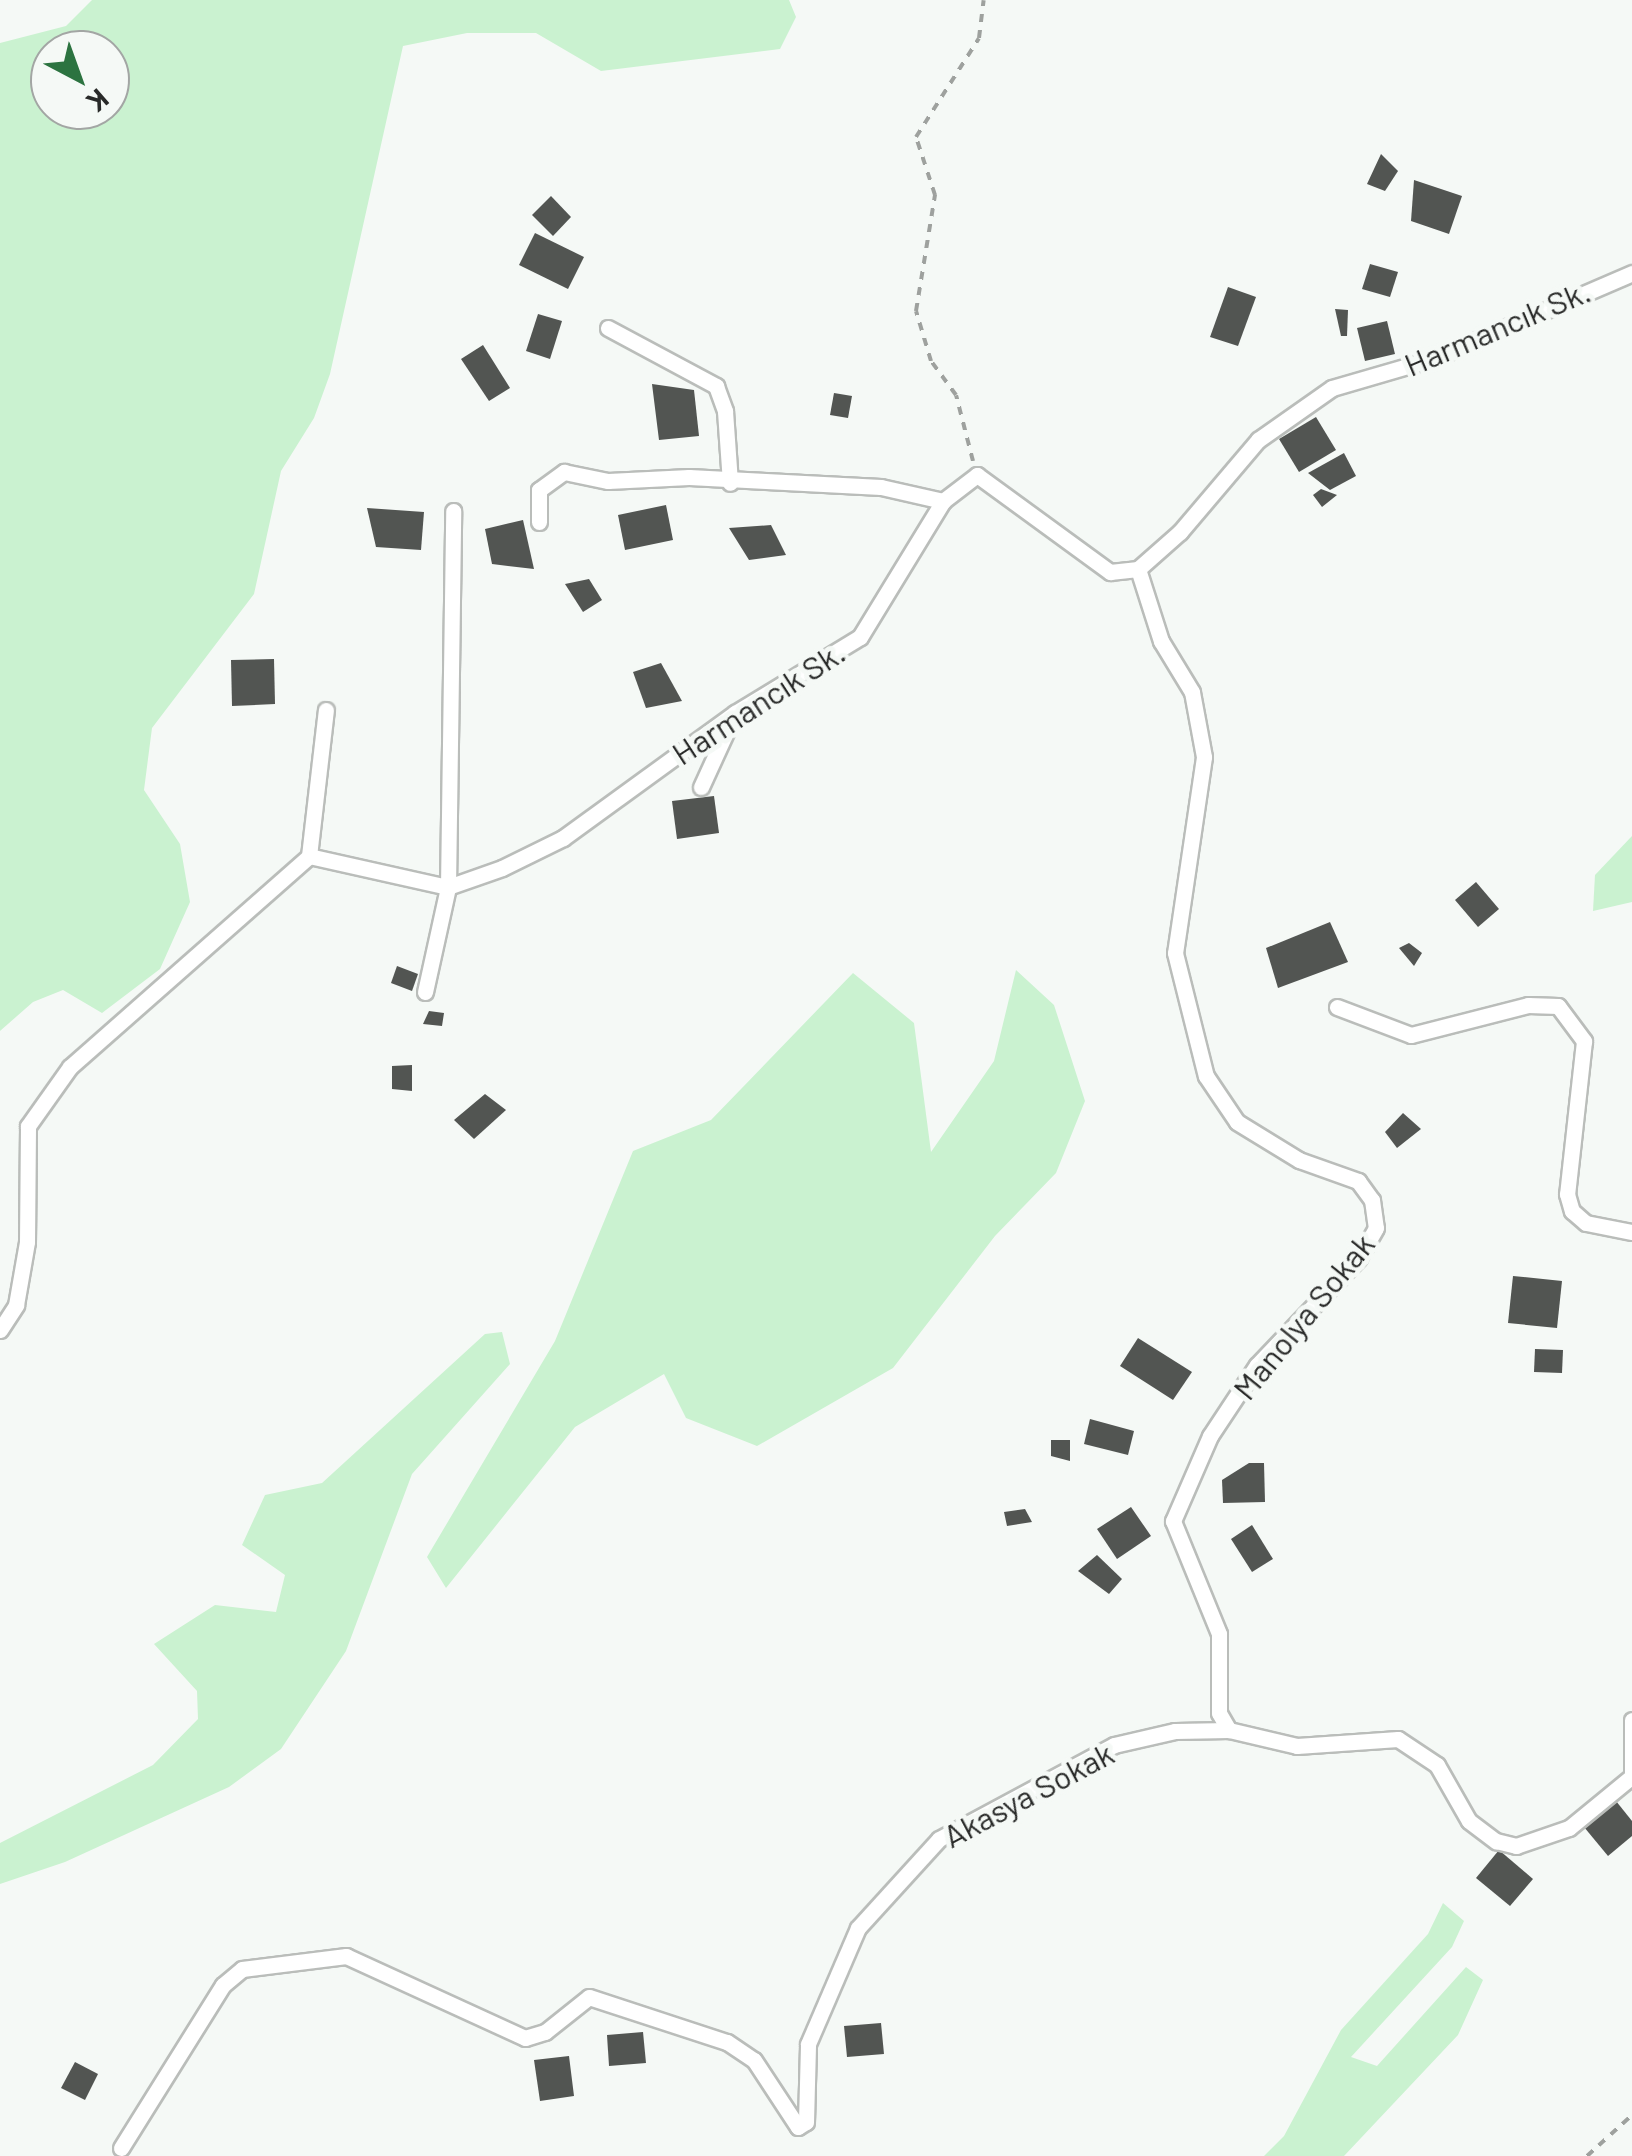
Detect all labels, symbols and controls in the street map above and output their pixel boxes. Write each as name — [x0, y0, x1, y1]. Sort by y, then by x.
north arrow — [30, 30, 130, 130]
text: K — [81, 83, 116, 120]
street label: Harmancık Sk. — [1398, 271, 1596, 383]
street label: Harmancık Sk. — [664, 632, 852, 772]
street label: Manolya Sokak — [1224, 1225, 1382, 1407]
street label: Akasya Sokak — [936, 1733, 1120, 1855]

